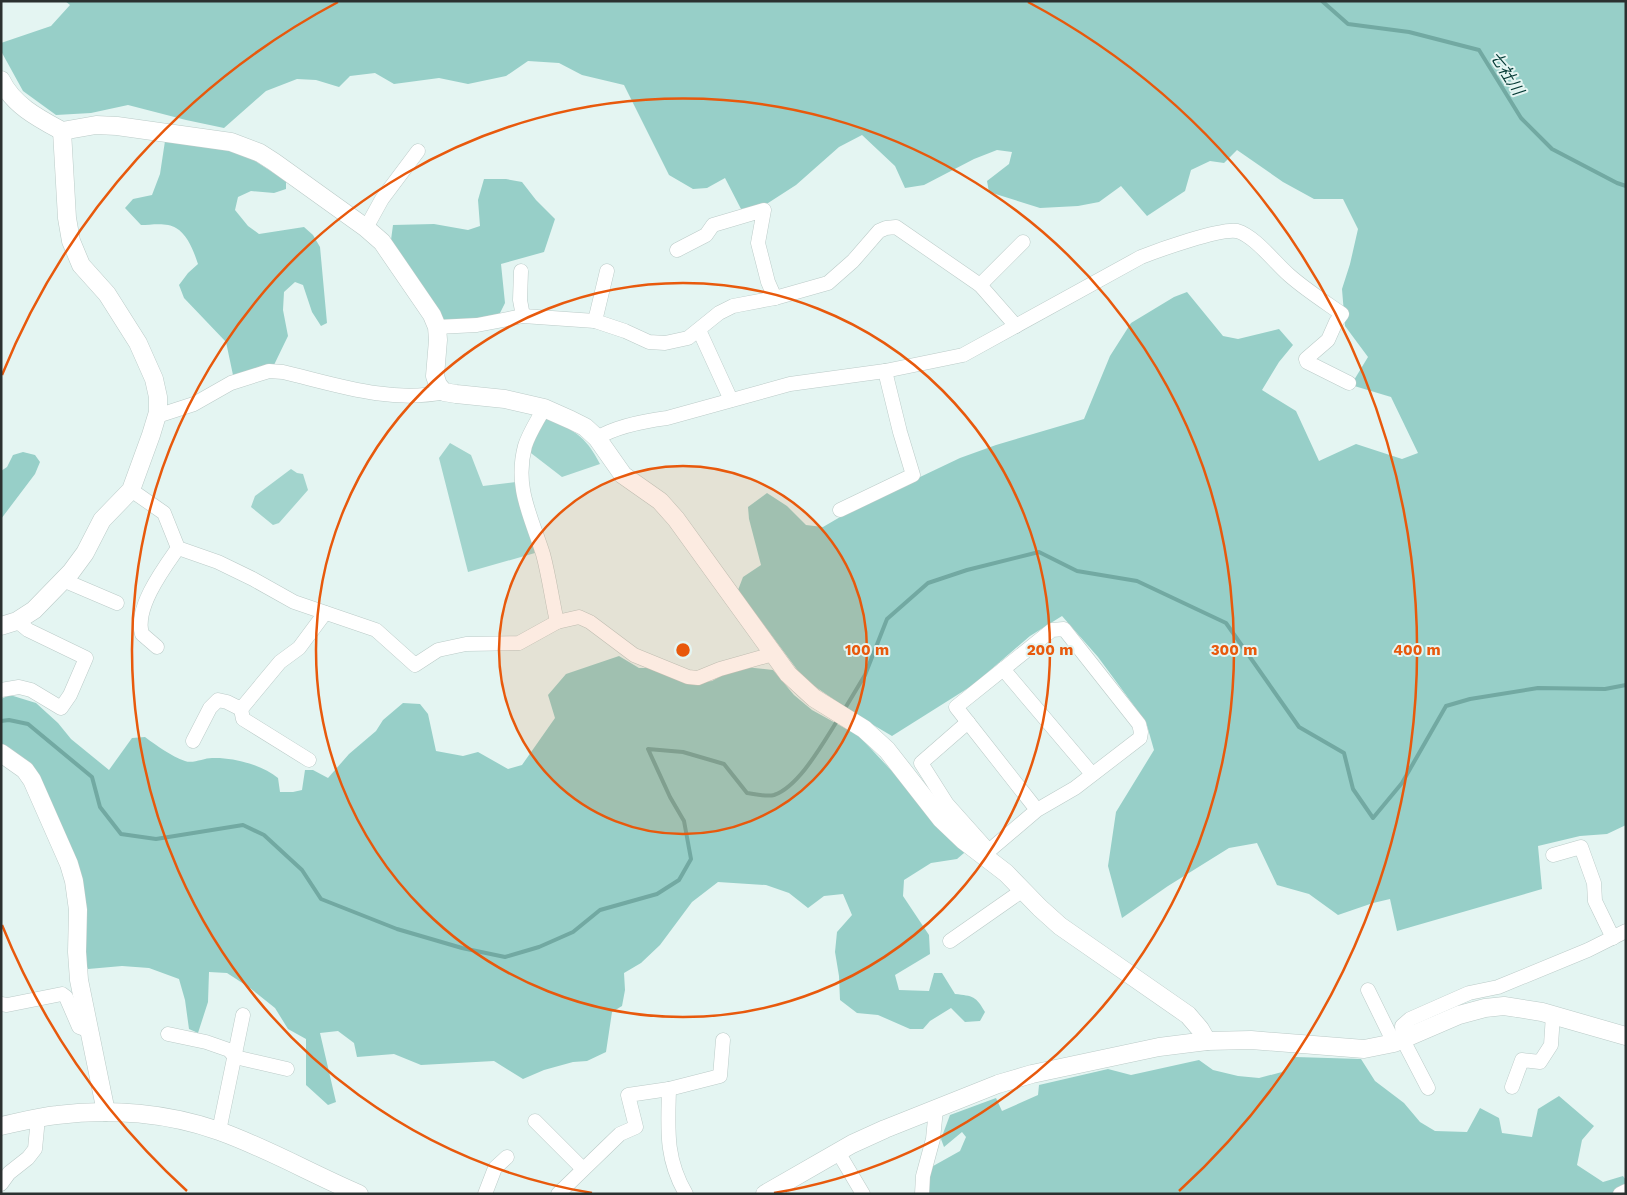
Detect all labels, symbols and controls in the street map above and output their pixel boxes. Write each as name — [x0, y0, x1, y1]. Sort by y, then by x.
water label: 七社川 — [1486, 48, 1529, 100]
centre of rings — [674, 641, 692, 659]
text: 100 m — [845, 641, 889, 659]
text: 200 m — [1027, 641, 1073, 659]
text: 300 m — [1211, 641, 1257, 659]
text: 400 m — [1393, 641, 1441, 659]

